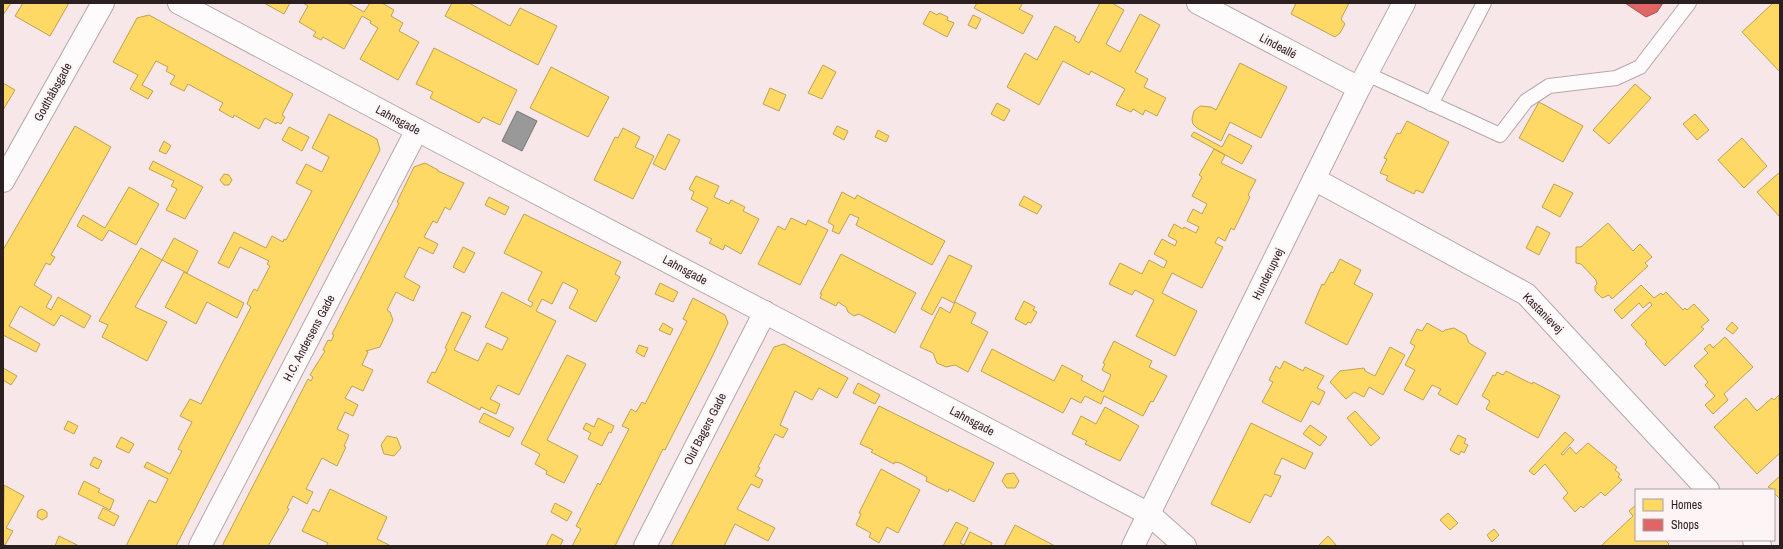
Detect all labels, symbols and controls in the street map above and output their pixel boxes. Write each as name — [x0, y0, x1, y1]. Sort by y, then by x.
street label: Lindeallé — [1257, 30, 1299, 62]
street label: Godthåbsgade — [30, 60, 76, 124]
street label: Lahnsgade — [373, 102, 423, 138]
street label: Hunderupvej — [1249, 245, 1287, 303]
street label: Lahnsgade — [660, 252, 710, 288]
street label: Kastanievej — [1519, 289, 1567, 337]
street label: H.C. Andersens Gade — [279, 292, 339, 384]
street label: Oluf Bagers Gade — [680, 390, 730, 468]
street label: Lahnsgade — [947, 403, 997, 439]
legend — [1635, 489, 1775, 541]
text: Homes — [1671, 497, 1702, 513]
text: Shops — [1671, 517, 1699, 533]

